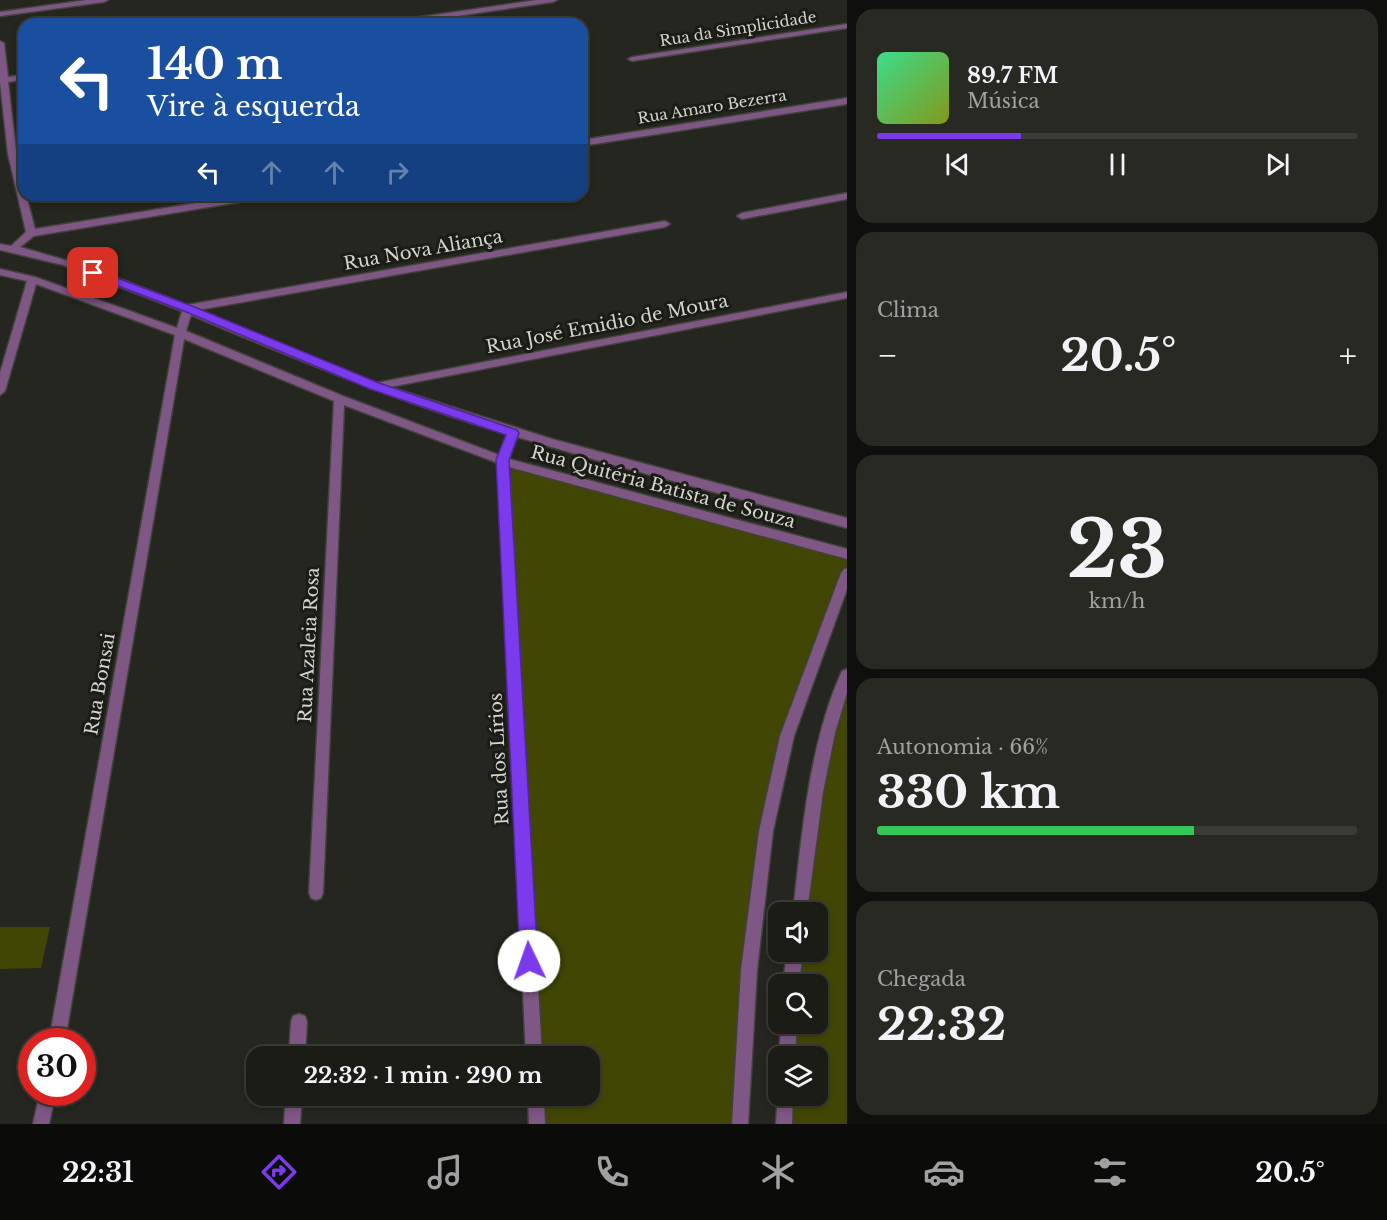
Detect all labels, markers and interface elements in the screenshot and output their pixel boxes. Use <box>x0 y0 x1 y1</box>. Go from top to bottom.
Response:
street label: Rua da Simplicidade <box>658 7 818 50</box>
text: 140 m <box>147 38 283 90</box>
icon: left <box>48 42 126 120</box>
text: 89.7 FM <box>967 62 1058 89</box>
street label: Rua Amaro Bezerra <box>636 85 788 128</box>
text: Música <box>967 89 1040 113</box>
text: Vire à esquerda <box>147 90 360 123</box>
icon: previous <box>941 148 974 181</box>
icon: pause <box>1101 148 1134 181</box>
icon: next <box>1261 148 1294 181</box>
icon: left <box>192 156 225 189</box>
icon: ahead <box>255 156 288 189</box>
icon: ahead <box>318 156 351 189</box>
icon: right <box>381 156 414 189</box>
street label: Rua Nova Aliança <box>342 225 504 275</box>
pin <box>67 247 118 298</box>
icon: arrive <box>76 256 109 289</box>
street label: Rua José Emidio de Moura <box>484 290 730 358</box>
text: Clima <box>877 298 939 322</box>
text: 20.5° <box>1060 327 1176 383</box>
text: − <box>877 335 898 376</box>
text: + <box>1339 335 1357 376</box>
street label: Rua Quitéria Batista de Souza <box>528 441 798 533</box>
text: 23 <box>1067 501 1167 598</box>
street label: Rua Azaleia Rosa <box>294 567 324 723</box>
text: km/h <box>1089 589 1145 613</box>
street label: Rua Bonsai <box>80 631 120 737</box>
street label: Rua dos Lírios <box>485 692 513 826</box>
text: Autonomia · 66% <box>877 735 1049 759</box>
text: 330 km <box>877 764 1060 820</box>
map controls <box>768 902 828 1106</box>
button: sound <box>768 902 828 962</box>
position arrow <box>497 929 561 993</box>
text: Chegada <box>877 967 966 991</box>
button: search <box>768 974 828 1034</box>
text: 22:32 <box>877 996 1006 1052</box>
speed limit sign: 30 <box>18 1028 96 1106</box>
button: layers <box>768 1046 828 1106</box>
text: 22:32 · 1 min · 290 m <box>304 1062 542 1089</box>
icon: directions <box>258 1151 300 1193</box>
icon: music <box>424 1151 466 1193</box>
icon: phone <box>591 1151 633 1193</box>
icon: climate <box>757 1151 799 1193</box>
icon: car <box>923 1151 965 1193</box>
icon: filters <box>1089 1151 1131 1193</box>
text: 22:31 <box>62 1156 134 1189</box>
text: 20.5° <box>1255 1156 1325 1189</box>

